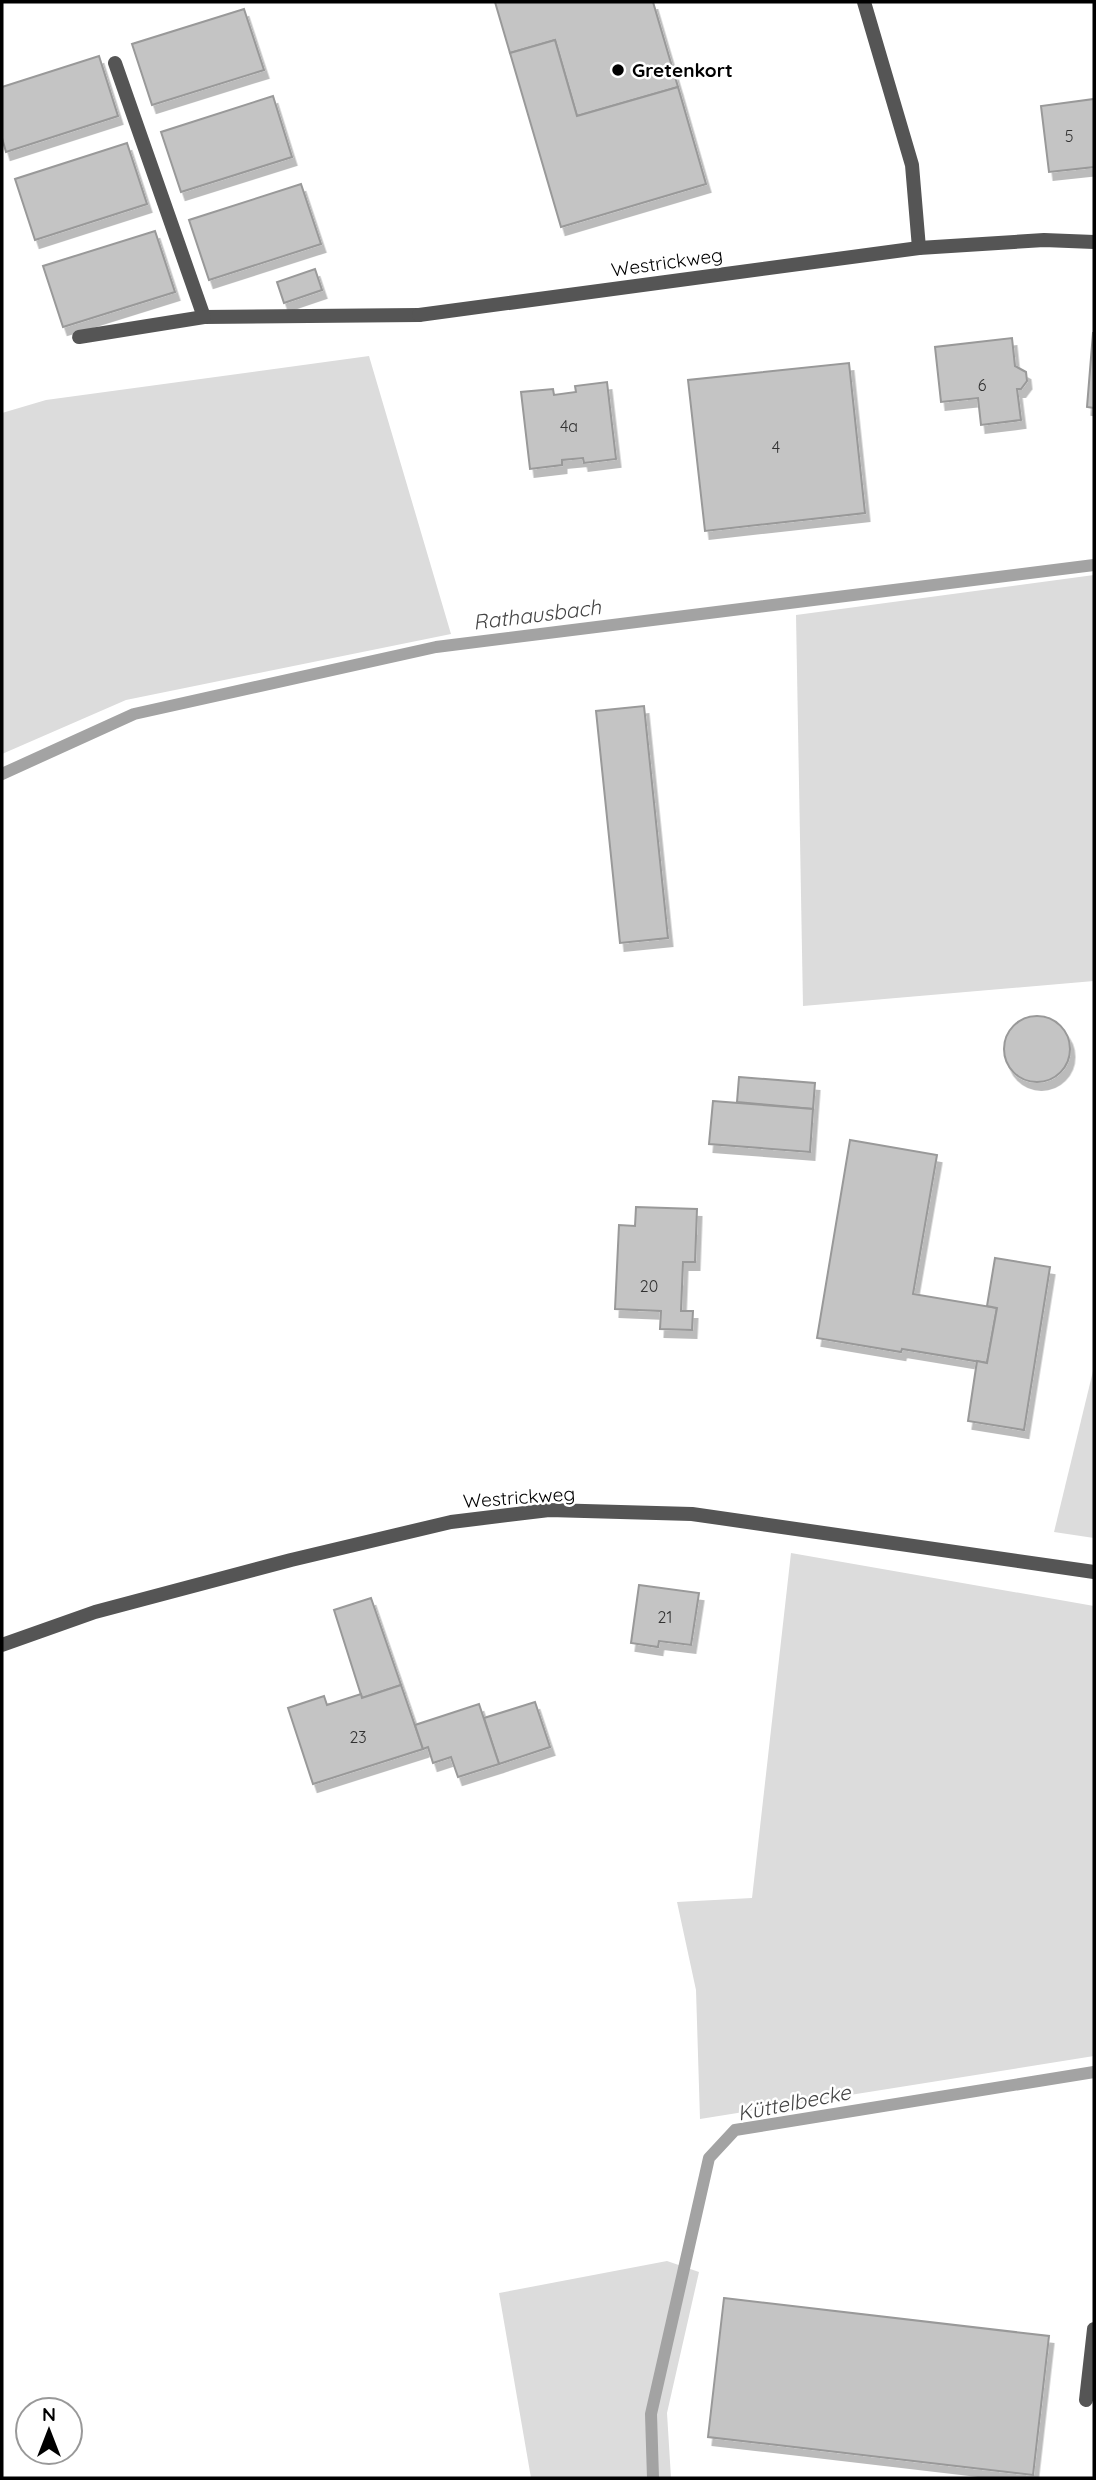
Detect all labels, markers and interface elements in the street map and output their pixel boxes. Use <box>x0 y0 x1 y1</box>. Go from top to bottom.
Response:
place label: Gretenkort <box>632 58 733 82</box>
marker: Gretenkort <box>610 62 626 78</box>
house number: 5 <box>1065 126 1073 146</box>
street label: Westrickweg <box>610 242 724 282</box>
house number: 6 <box>978 375 987 395</box>
house number: 4a <box>560 416 578 436</box>
house number: 4 <box>772 437 780 457</box>
water label: Rathausbach <box>472 593 603 635</box>
house number: 20 <box>640 1276 658 1296</box>
street label: Westrickweg <box>462 1481 576 1513</box>
house number: 21 <box>658 1607 672 1627</box>
house number: 23 <box>349 1727 367 1747</box>
water label: Küttelbecke <box>735 2078 854 2126</box>
north arrow <box>14 2396 84 2466</box>
text: N <box>42 2402 56 2426</box>

